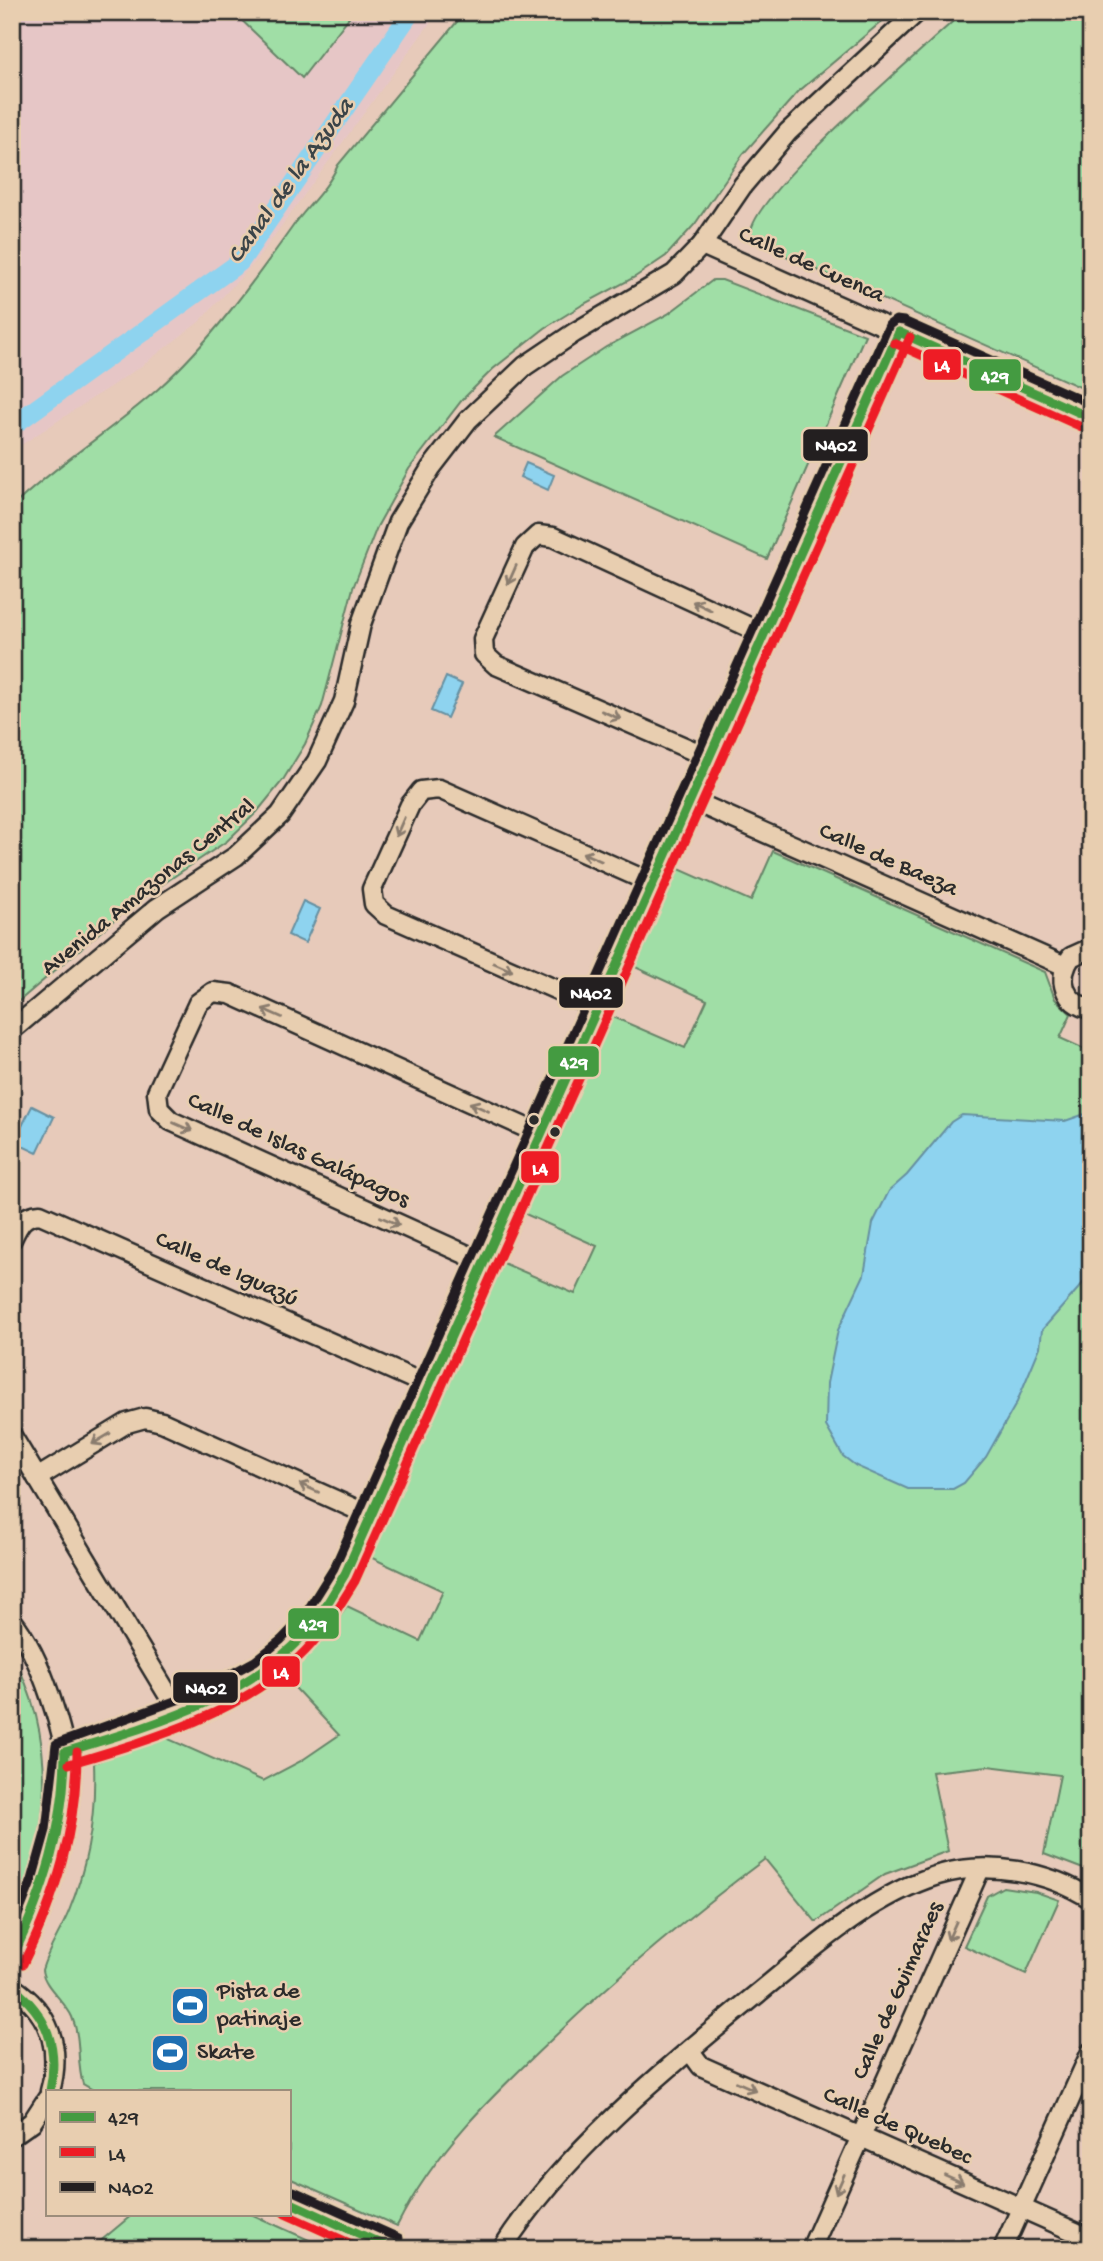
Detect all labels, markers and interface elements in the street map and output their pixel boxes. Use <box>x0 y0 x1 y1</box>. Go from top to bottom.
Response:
water label: Canal de la Azuda <box>222 92 363 271</box>
street label: Calle de Cuenca <box>734 221 889 311</box>
line badge: L4 <box>922 348 962 381</box>
text: L4 <box>934 356 951 379</box>
line badge: 429 <box>968 358 1022 392</box>
text: 429 <box>980 367 1009 390</box>
line badge: N402 <box>802 428 869 462</box>
text: N402 <box>815 436 857 459</box>
one-way arrow <box>505 564 518 585</box>
one-way arrow <box>691 599 713 612</box>
one-way arrow <box>600 709 622 722</box>
street label: Avenida Amazonas Central <box>36 793 262 983</box>
one-way arrow <box>393 816 406 837</box>
street label: Calle de Baeza <box>814 817 963 905</box>
one-way arrow <box>582 850 603 863</box>
one-way arrow <box>492 961 513 974</box>
line badge: N402 <box>558 976 624 1009</box>
text: N402 <box>570 984 612 1007</box>
one-way arrow <box>262 1006 283 1019</box>
line badge: 429 <box>547 1045 600 1078</box>
text: 429 <box>559 1053 588 1076</box>
street label: Calle de Islas Galápagos <box>182 1087 415 1216</box>
one-way arrow <box>469 1099 490 1112</box>
unlabelled marker <box>527 1113 541 1127</box>
one-way arrow <box>172 1121 193 1134</box>
unlabelled marker <box>548 1125 562 1139</box>
line badge: L4 <box>520 1150 560 1184</box>
text: L4 <box>532 1159 549 1182</box>
one-way arrow <box>379 1214 400 1228</box>
street label: Calle de Iguazú <box>150 1226 302 1314</box>
one-way arrow <box>92 1432 112 1446</box>
one-way arrow <box>299 1481 320 1494</box>
line badge: 429 <box>287 1607 340 1640</box>
text: 429 <box>298 1615 327 1638</box>
line badge: L4 <box>261 1655 301 1688</box>
text: L4 <box>273 1663 290 1686</box>
line badge: N402 <box>172 1671 239 1704</box>
text: N402 <box>185 1679 227 1702</box>
street label: Calle de Guimaraes <box>847 1896 952 2085</box>
one-way arrow <box>945 1920 958 1941</box>
place label: Pista de patinaje <box>216 1978 302 2035</box>
sports icon: Pista de patinaje <box>169 1985 211 2027</box>
sports icon: Skate <box>149 2032 191 2074</box>
place label: Skate <box>197 2039 255 2068</box>
one-way arrow <box>735 2080 756 2093</box>
street label: Calle de Quebec <box>818 2081 977 2173</box>
legend <box>46 2090 290 2216</box>
text: 429 <box>108 2108 139 2133</box>
text: L4 <box>108 2144 126 2169</box>
one-way arrow <box>833 2173 846 2194</box>
one-way arrow <box>942 2173 964 2186</box>
text: N402 <box>108 2178 154 2203</box>

